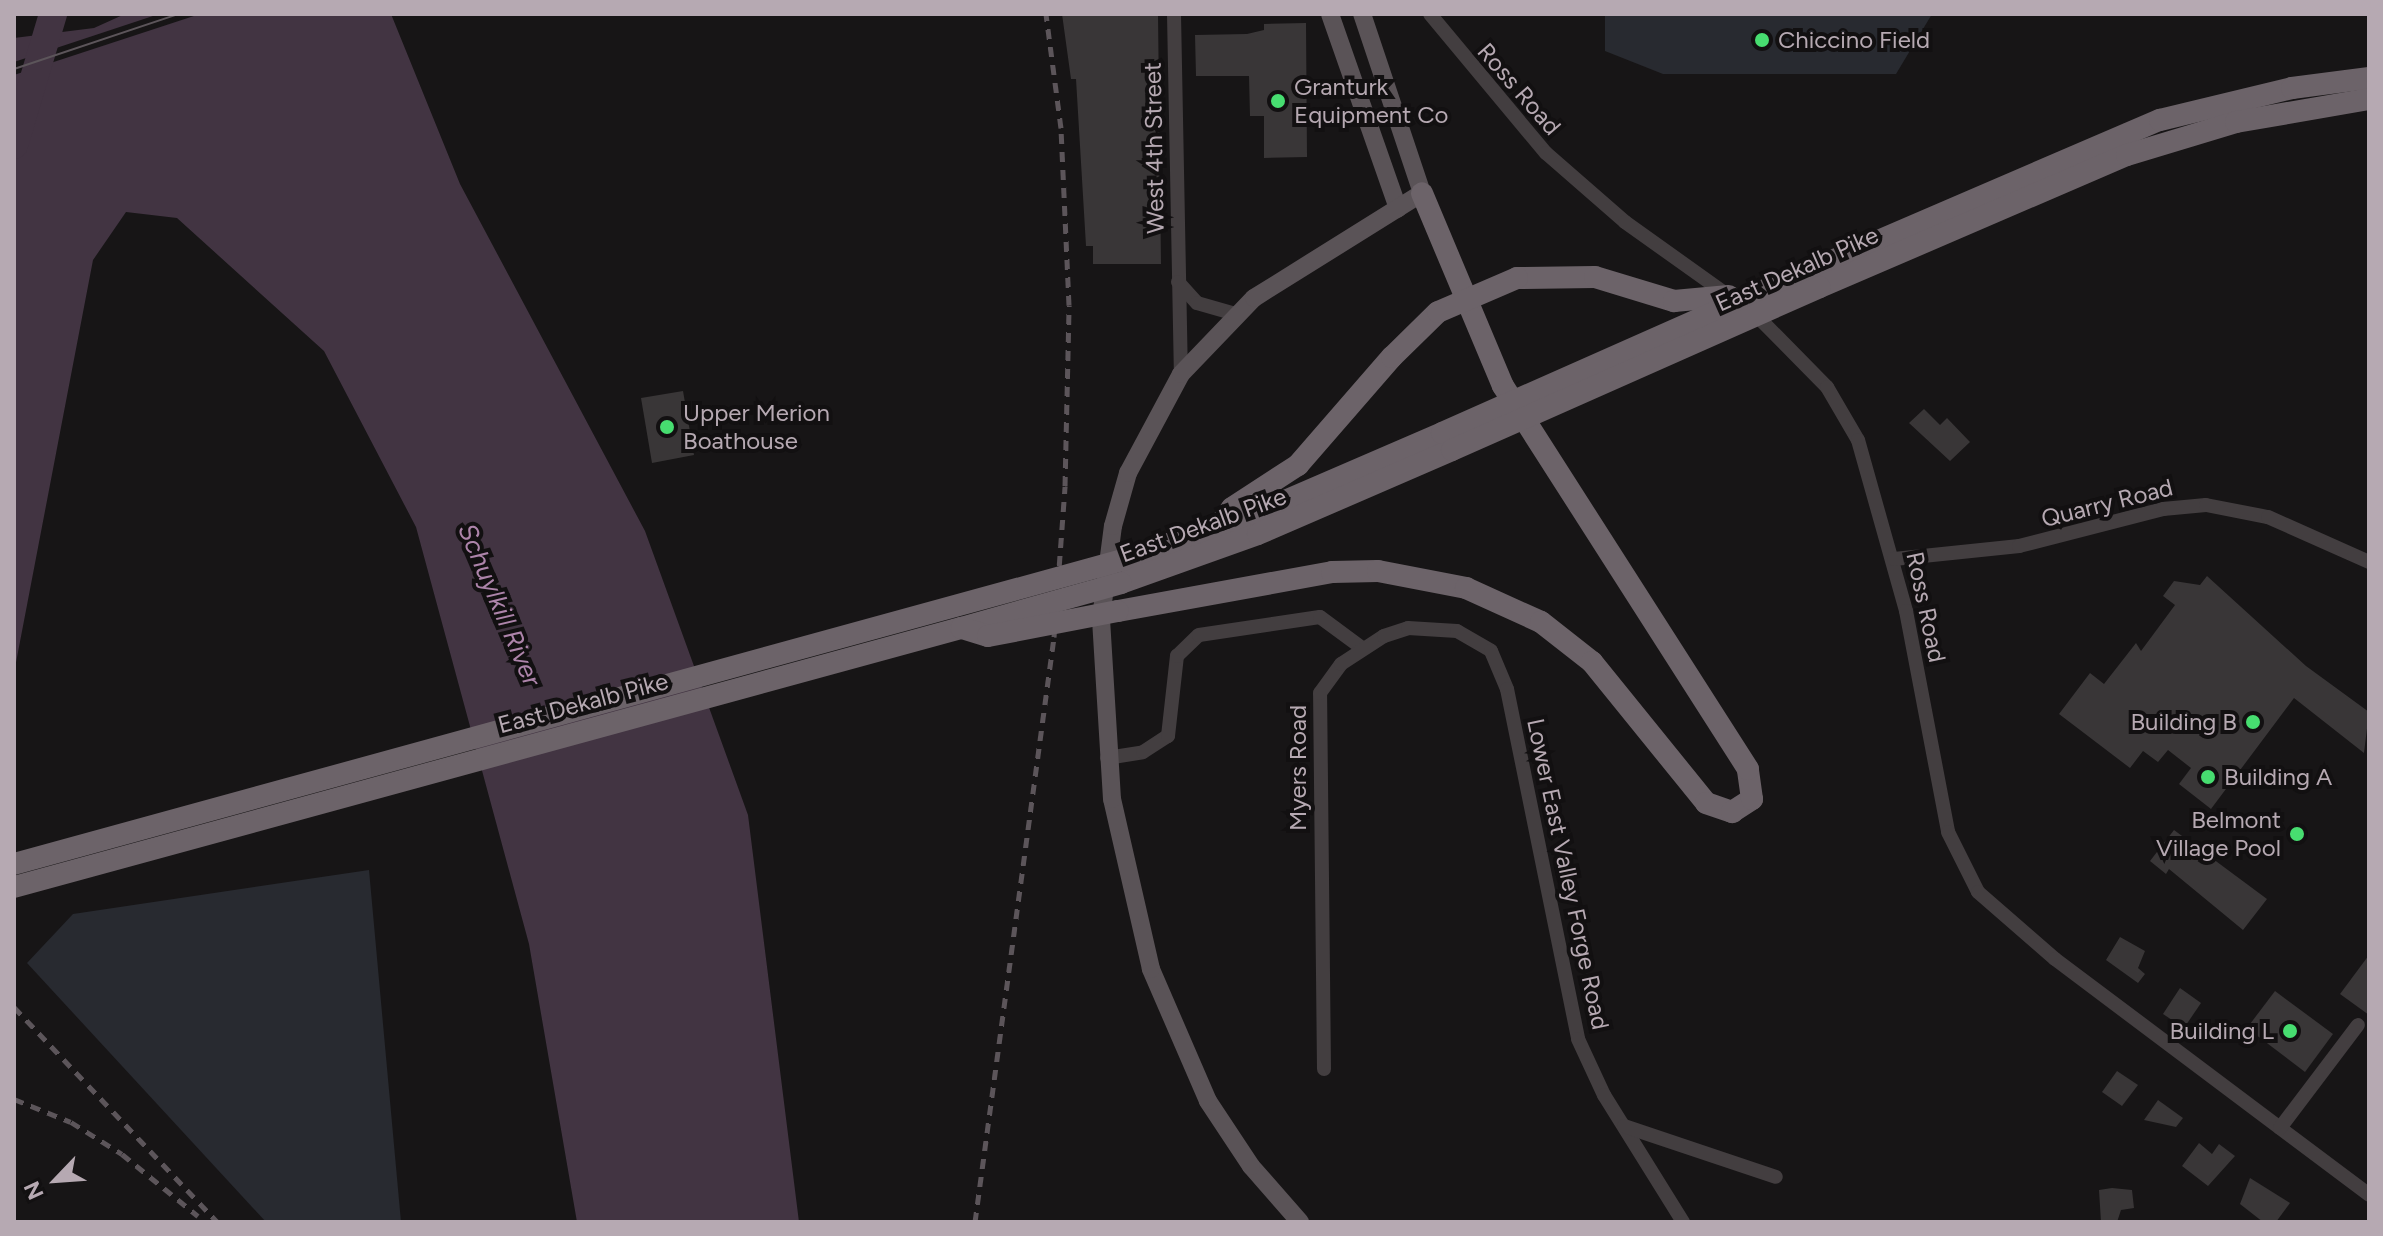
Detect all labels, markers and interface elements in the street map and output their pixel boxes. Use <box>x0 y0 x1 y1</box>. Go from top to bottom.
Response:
place label: Chiccino Field <box>1778 26 1930 54</box>
marker: Chiccino Field <box>1753 31 1771 49</box>
street label: Ross Road <box>1471 37 1567 141</box>
street label: West 4th Street <box>1138 62 1170 234</box>
place label: Granturk Equipment Co <box>1294 73 1448 129</box>
marker: Granturk Equipment Co <box>1269 92 1287 110</box>
street label: East Dekalb Pike <box>1711 220 1883 318</box>
place label: Upper Merion Boathouse <box>683 399 830 455</box>
marker: Upper Merion Boathouse <box>658 418 676 436</box>
street label: Quarry Road <box>2038 473 2176 533</box>
street label: East Dekalb Pike <box>1116 482 1290 568</box>
water label: Schuylkill River <box>451 519 547 691</box>
street label: Ross Road <box>1900 549 1952 665</box>
street label: East Dekalb Pike <box>495 666 671 740</box>
street label: Myers Road <box>1284 705 1312 831</box>
place label: Building B <box>2130 708 2237 736</box>
marker: Building B <box>2244 713 2262 731</box>
street label: Lower East Valley Forge Road <box>1521 716 1615 1032</box>
place label: Building A <box>2224 763 2332 791</box>
marker: Building A <box>2199 768 2217 786</box>
place label: Belmont Village Pool <box>2156 806 2281 862</box>
marker: Belmont Village Pool <box>2288 825 2306 843</box>
place label: Building L <box>2170 1017 2274 1045</box>
marker: Building L <box>2281 1022 2299 1040</box>
north arrow <box>16 1140 96 1220</box>
text: N <box>18 1177 50 1204</box>

